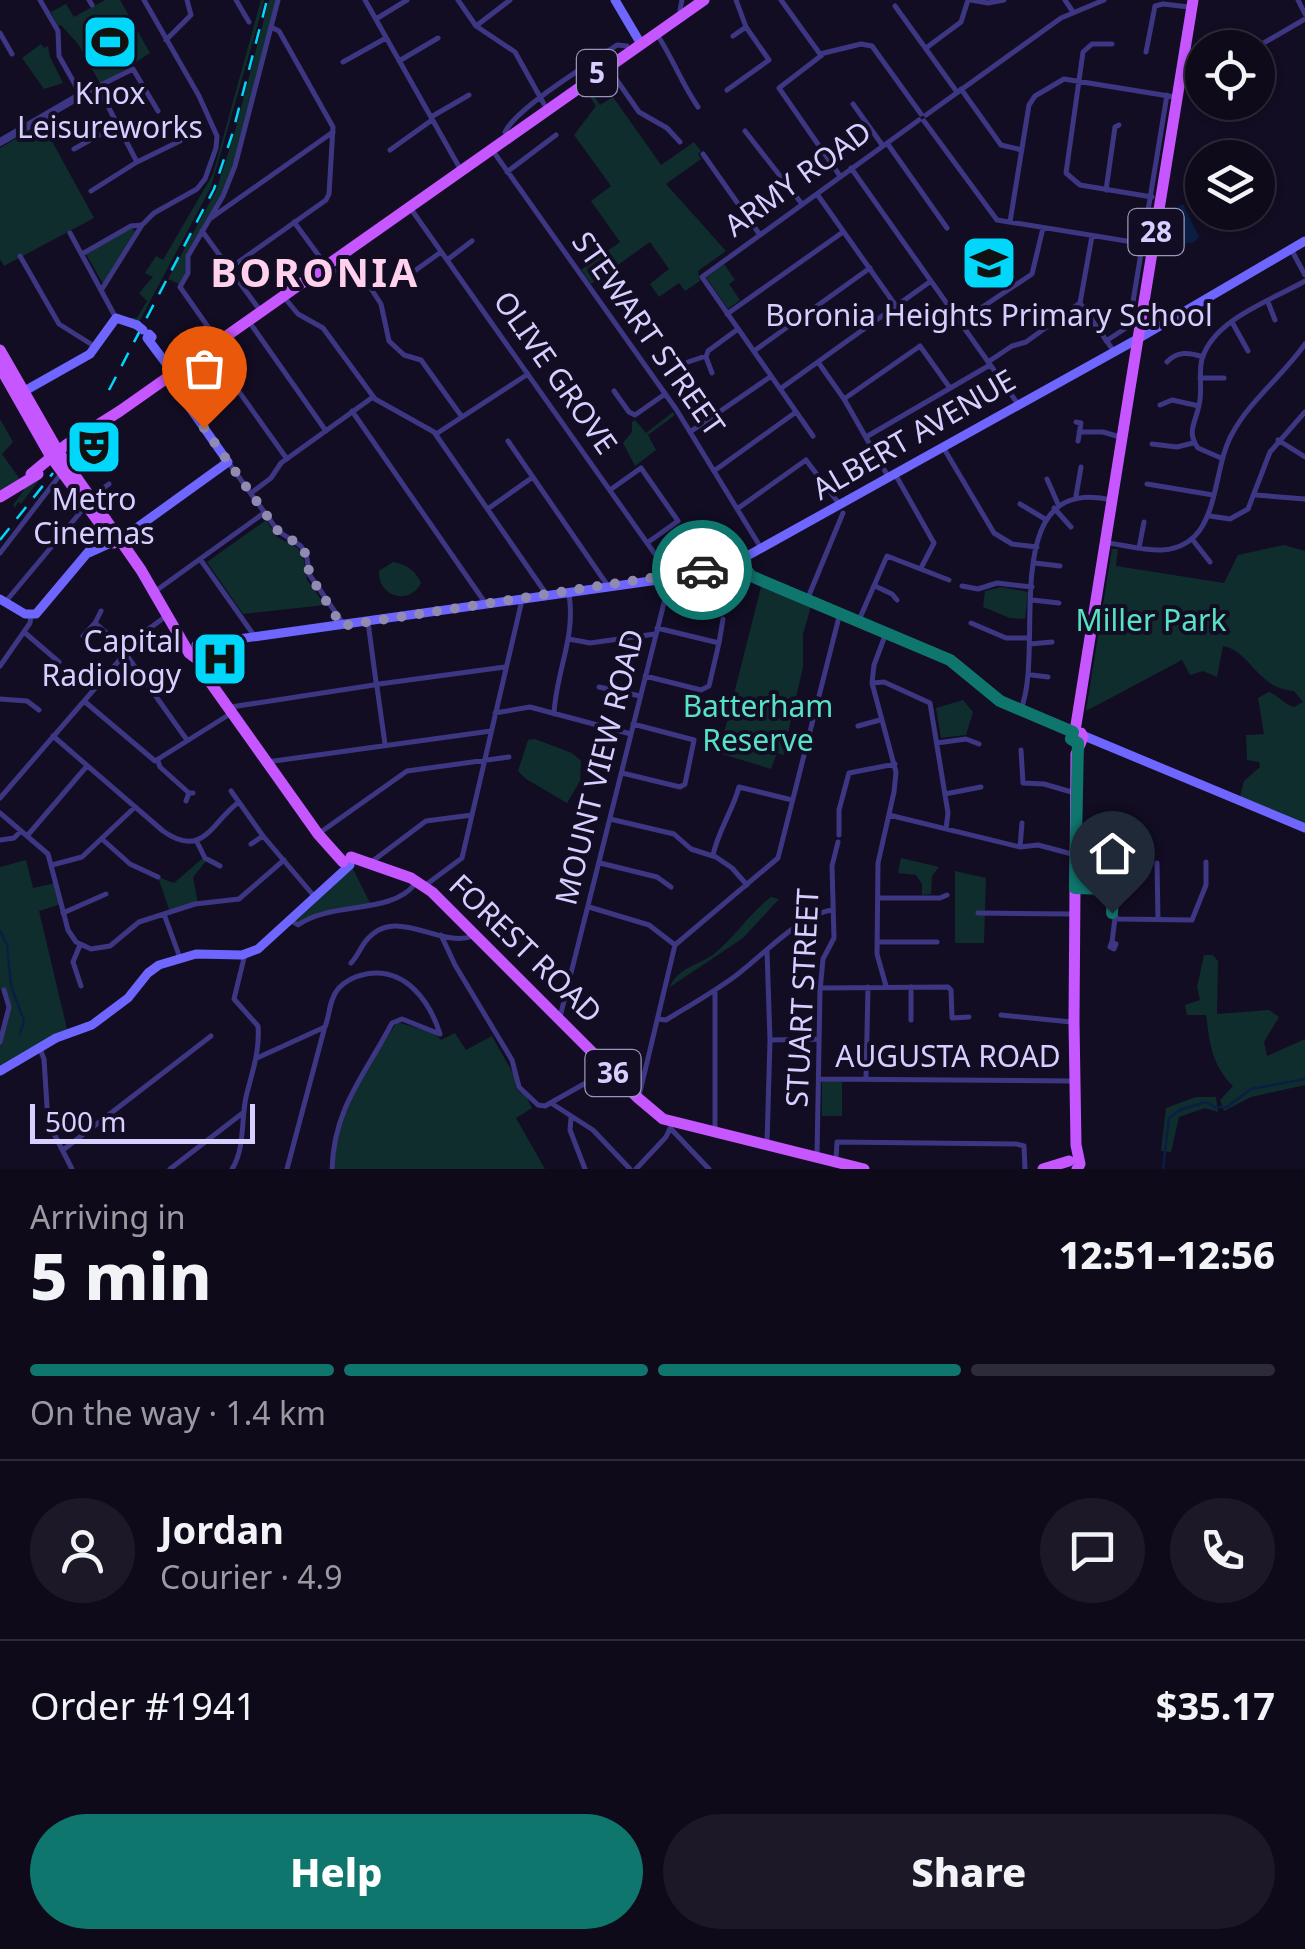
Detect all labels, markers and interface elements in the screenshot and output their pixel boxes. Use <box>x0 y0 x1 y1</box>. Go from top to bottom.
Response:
sports icon: Knox Leisureworks <box>80 12 140 72</box>
map controls <box>1185 30 1275 230</box>
button: locate <box>1185 30 1275 120</box>
road number: 5 <box>577 50 617 96</box>
place label: Knox Leisureworks <box>17 72 203 147</box>
street label: ARMY ROAD <box>715 111 879 245</box>
button: layers <box>1185 140 1275 230</box>
road number: 28 <box>1128 209 1184 255</box>
street label: STEWART STREET <box>563 223 735 444</box>
school or university icon: Boronia Heights Primary School <box>959 233 1019 293</box>
district label: BORONIA <box>210 244 420 299</box>
street label: OLIVE GROVE <box>485 283 628 462</box>
place label: Boronia Heights Primary School <box>765 294 1213 335</box>
pin <box>162 326 247 429</box>
icon: bag <box>177 341 232 396</box>
street label: ALBERT AVENUE <box>804 359 1022 509</box>
theatre icon: Metro Cinemas <box>64 417 124 477</box>
place label: Metro Cinemas <box>33 478 155 553</box>
courier <box>652 520 752 620</box>
icon: car <box>675 543 730 598</box>
park label: Miller Park <box>1076 599 1226 640</box>
place label: Capital Radiology <box>42 620 182 695</box>
street label: MOUNT VIEW ROAD <box>544 624 653 909</box>
hospital icon: Capital Radiology <box>190 629 250 689</box>
park label: Batterham Reserve <box>683 685 833 760</box>
pin <box>1070 811 1155 914</box>
icon: home <box>1085 826 1140 881</box>
street label: FOREST ROAD <box>441 864 611 1031</box>
street label: STUART STREET <box>775 887 828 1108</box>
street label: AUGUSTA ROAD <box>835 1035 1061 1076</box>
road number: 36 <box>586 1050 640 1096</box>
scale bar <box>30 1099 255 1144</box>
text: 500 m <box>45 1102 127 1140</box>
text: Arriving in <box>30 1195 185 1238</box>
text: 12:51–12:56 <box>1059 1228 1275 1280</box>
text: 5 min <box>30 1231 212 1319</box>
text: On the way · 1.4 km <box>30 1391 326 1434</box>
button: person <box>30 1498 135 1603</box>
button: chat <box>1040 1498 1145 1603</box>
button: phone <box>1170 1498 1275 1603</box>
text: Jordan <box>160 1503 284 1555</box>
text: Courier · 4.9 <box>160 1555 343 1598</box>
text: Order #1941 <box>30 1679 256 1731</box>
text: $35.17 <box>1156 1679 1275 1731</box>
button: Help <box>30 1814 643 1929</box>
button: Share <box>663 1814 1275 1929</box>

